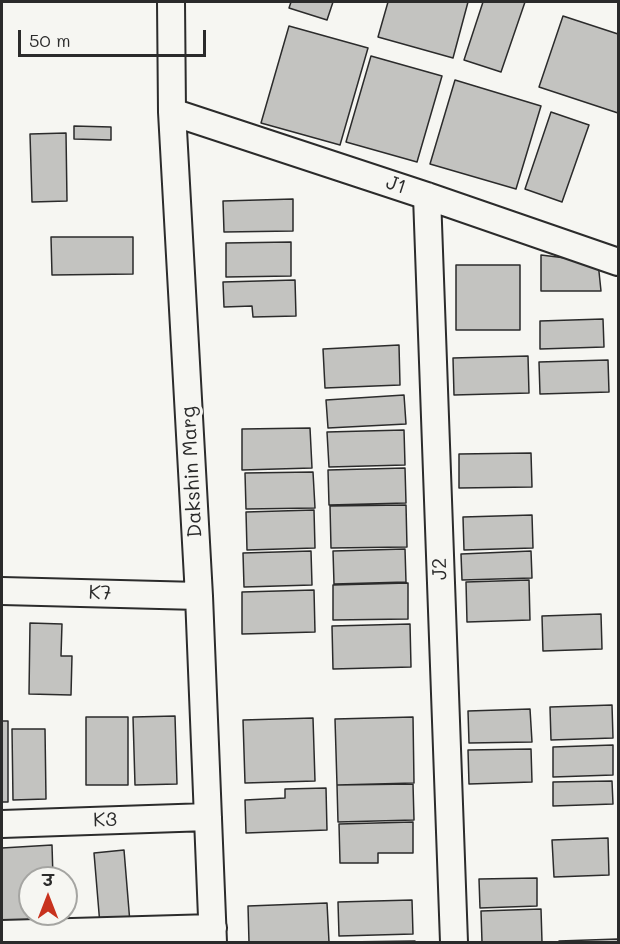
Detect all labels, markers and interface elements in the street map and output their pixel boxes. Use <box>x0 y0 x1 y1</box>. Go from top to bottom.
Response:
scale bar <box>21 18 208 56</box>
text: 50 m <box>29 28 71 52</box>
street label: J1 <box>383 171 409 199</box>
street label: Dakshin Marg <box>177 406 207 538</box>
street label: J2 <box>428 558 452 580</box>
street label: K7 <box>88 581 112 605</box>
street label: K3 <box>93 808 117 832</box>
north arrow <box>18 866 78 926</box>
text: उ <box>43 869 53 890</box>

